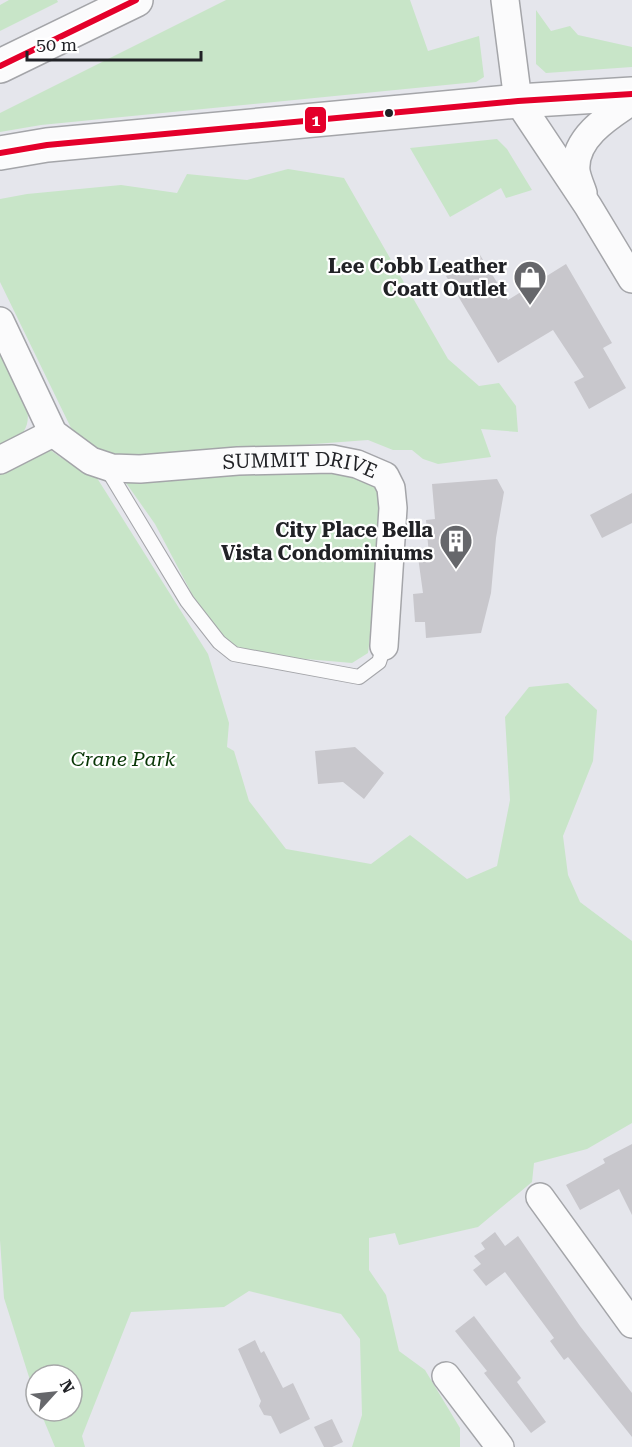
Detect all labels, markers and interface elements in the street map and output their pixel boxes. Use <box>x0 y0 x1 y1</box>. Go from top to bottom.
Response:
scale bar <box>27 24 201 62</box>
text: 50 m <box>36 34 77 55</box>
line badge: 1 <box>304 106 327 134</box>
unlabelled marker <box>383 107 395 119</box>
text: 1 <box>312 111 321 130</box>
place label: Lee Cobb Leather Coatt Outlet <box>328 254 507 301</box>
shop icon: Lee Cobb Leather Coatt Outlet <box>512 259 548 306</box>
street label: SUMMIT DRIVE <box>221 447 381 483</box>
place label: City Place Bella Vista Condominiums <box>221 518 433 565</box>
building icon: City Place Bella Vista Condominiums <box>438 523 474 570</box>
park label: Crane Park <box>71 747 176 771</box>
north arrow <box>24 1363 84 1423</box>
text: N <box>56 1377 78 1396</box>

